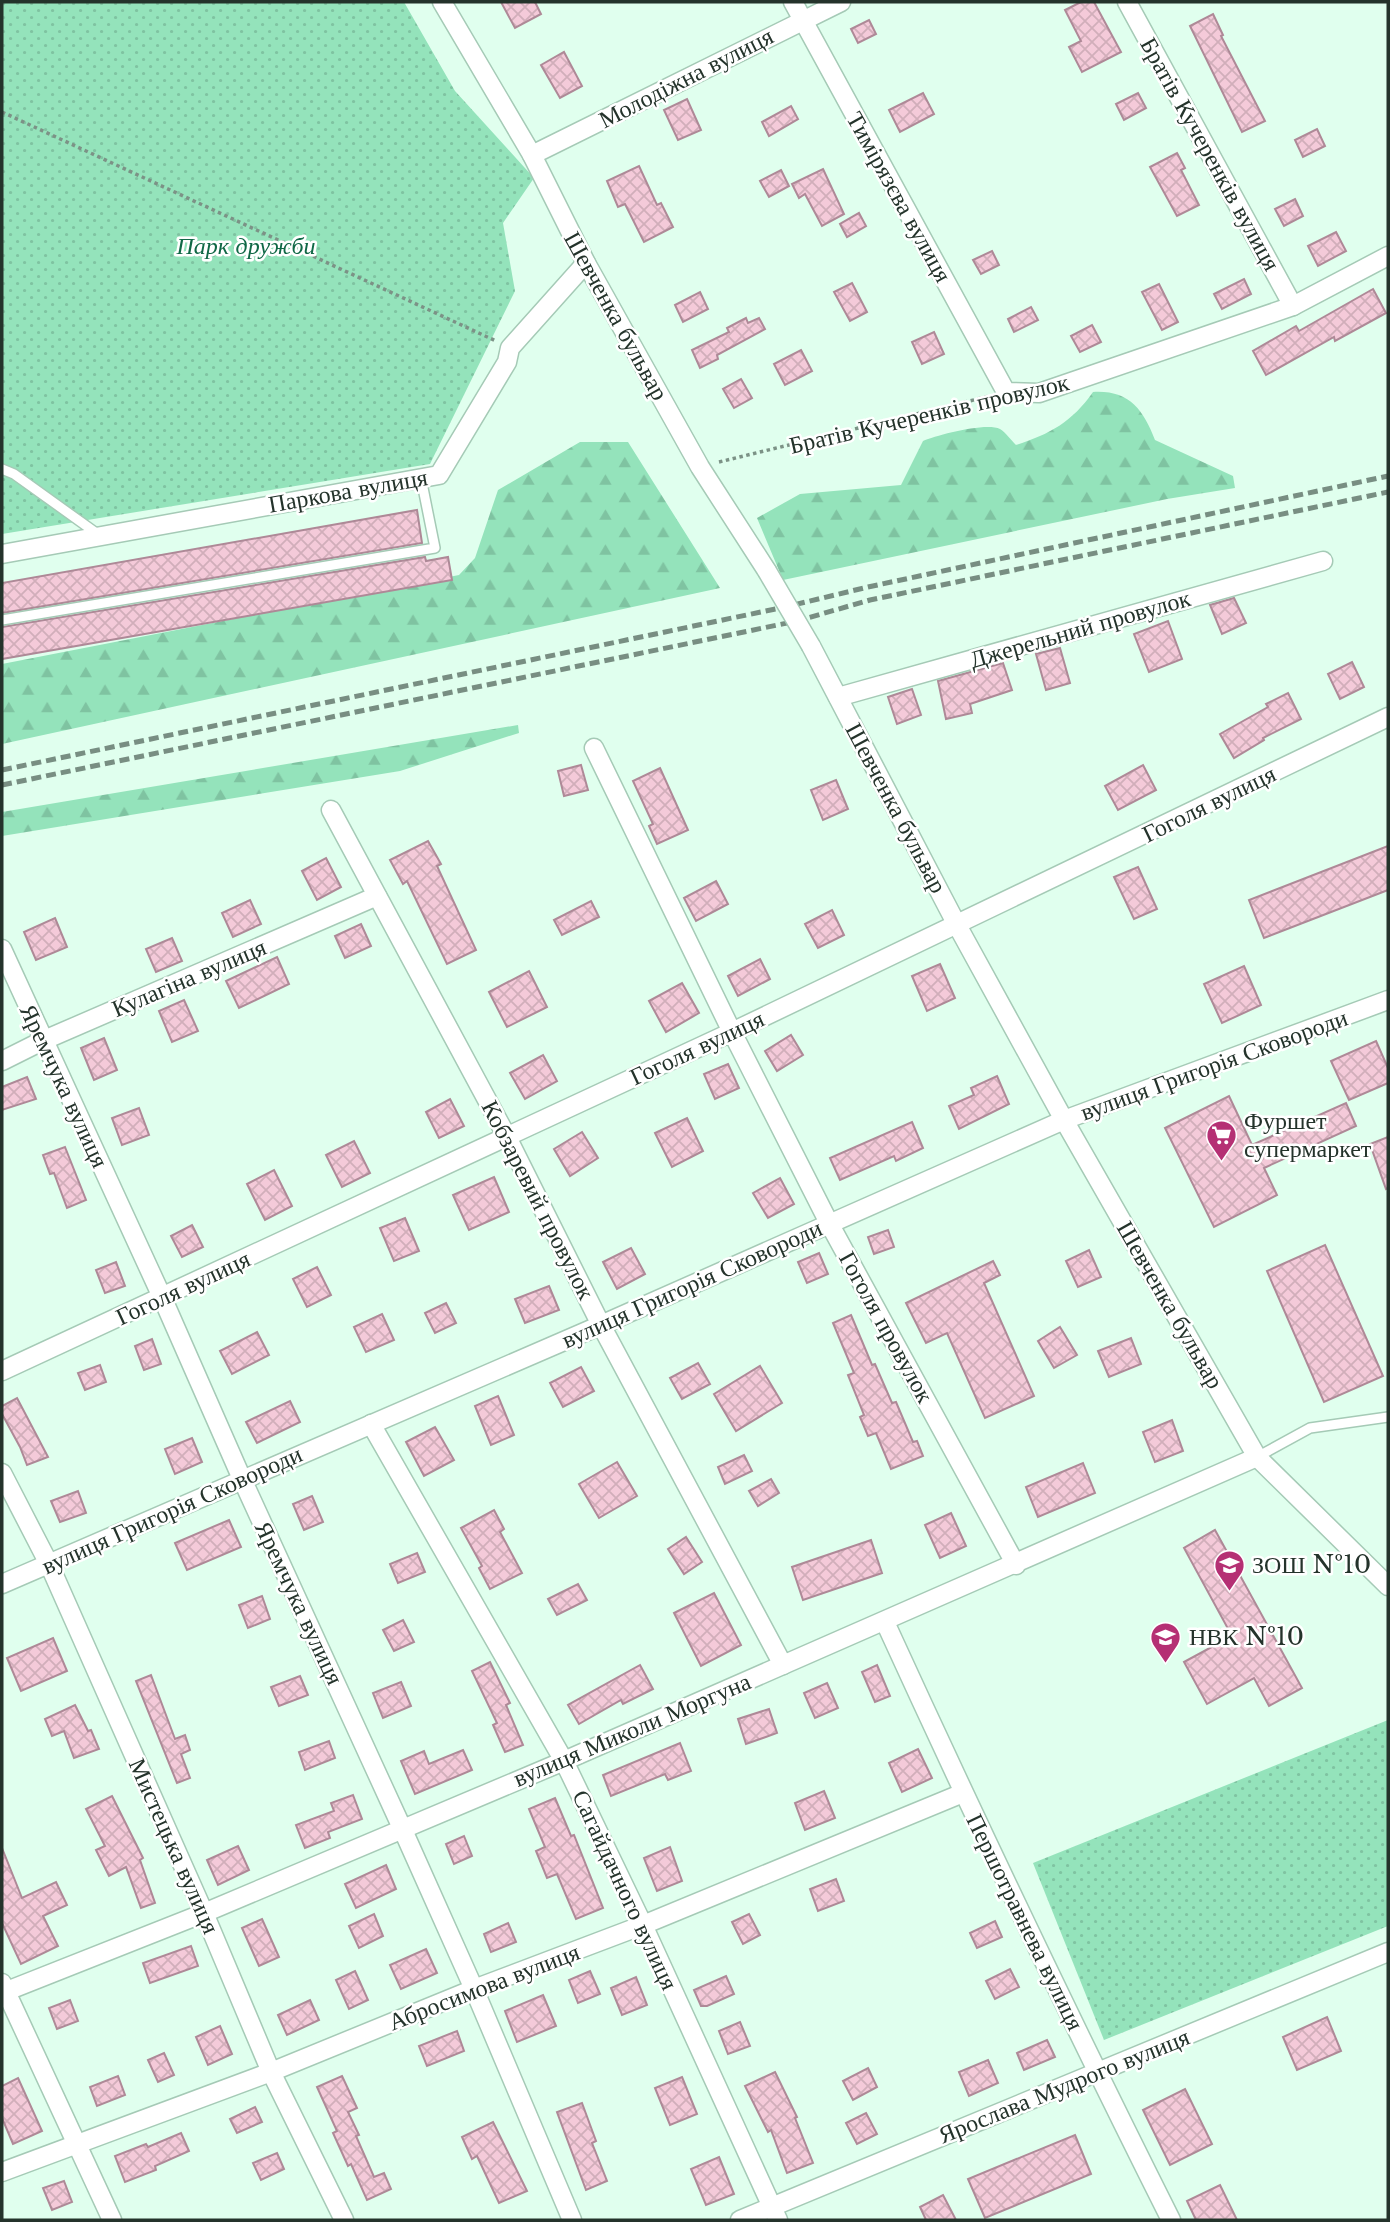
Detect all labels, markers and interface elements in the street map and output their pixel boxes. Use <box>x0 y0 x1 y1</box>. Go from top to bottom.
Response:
street label: Молодіжна вулиця <box>594 21 778 134</box>
street label: Братів Кучеренків вулиця <box>1134 32 1287 276</box>
street label: Тимірязєва вулиця <box>841 107 958 287</box>
street label: Шевченка бульвар <box>558 226 675 405</box>
park label: Парк дружби <box>175 231 316 260</box>
street label: Братів Кучеренків провулок <box>786 367 1072 460</box>
street label: Паркова вулиця <box>266 462 430 519</box>
street label: Джерельний провулок <box>966 583 1194 674</box>
street label: Шевченка бульвар <box>839 718 953 898</box>
street label: Гоголя вулиця <box>1137 759 1280 848</box>
street label: Кулагіна вулиця <box>107 932 270 1023</box>
street label: Яремчука вулиця <box>14 999 115 1172</box>
street label: вулиця Григорія Сковороди <box>1076 1003 1351 1126</box>
street label: Гоголя вулиця <box>625 1004 769 1091</box>
street label: Кобзаревий провулок <box>476 1095 601 1305</box>
place label: Фуршет супермаркет <box>1244 1106 1372 1163</box>
supermarket icon: Фуршет супермаркет <box>1204 1118 1238 1162</box>
street label: вулиця Григорія Сковороди <box>557 1213 827 1354</box>
street label: Шевченка бульвар <box>1111 1216 1230 1394</box>
street label: Гоголя вулиця <box>111 1244 255 1331</box>
street label: Гоголя провулок <box>833 1246 940 1408</box>
street label: вулиця Григорія Сковороди <box>37 1439 307 1580</box>
street label: Яремчука вулиця <box>249 1516 350 1689</box>
school or university icon: ЗОШ №10 <box>1212 1548 1246 1592</box>
place label: ЗОШ №10 <box>1252 1550 1371 1579</box>
school or university icon: НВК №10 <box>1149 1620 1183 1664</box>
place label: НВК №10 <box>1189 1622 1304 1651</box>
street label: вулиця Миколи Моргуна <box>509 1666 755 1793</box>
street label: Мистецька вулиця <box>123 1754 226 1938</box>
street label: Сагайдачного вулиця <box>566 1785 684 1994</box>
street label: Першотравнева вулиця <box>960 1809 1090 2035</box>
street label: Абросимова вулиця <box>384 1937 583 2036</box>
street label: Ярослава Мудрого вулиця <box>934 2022 1194 2149</box>

